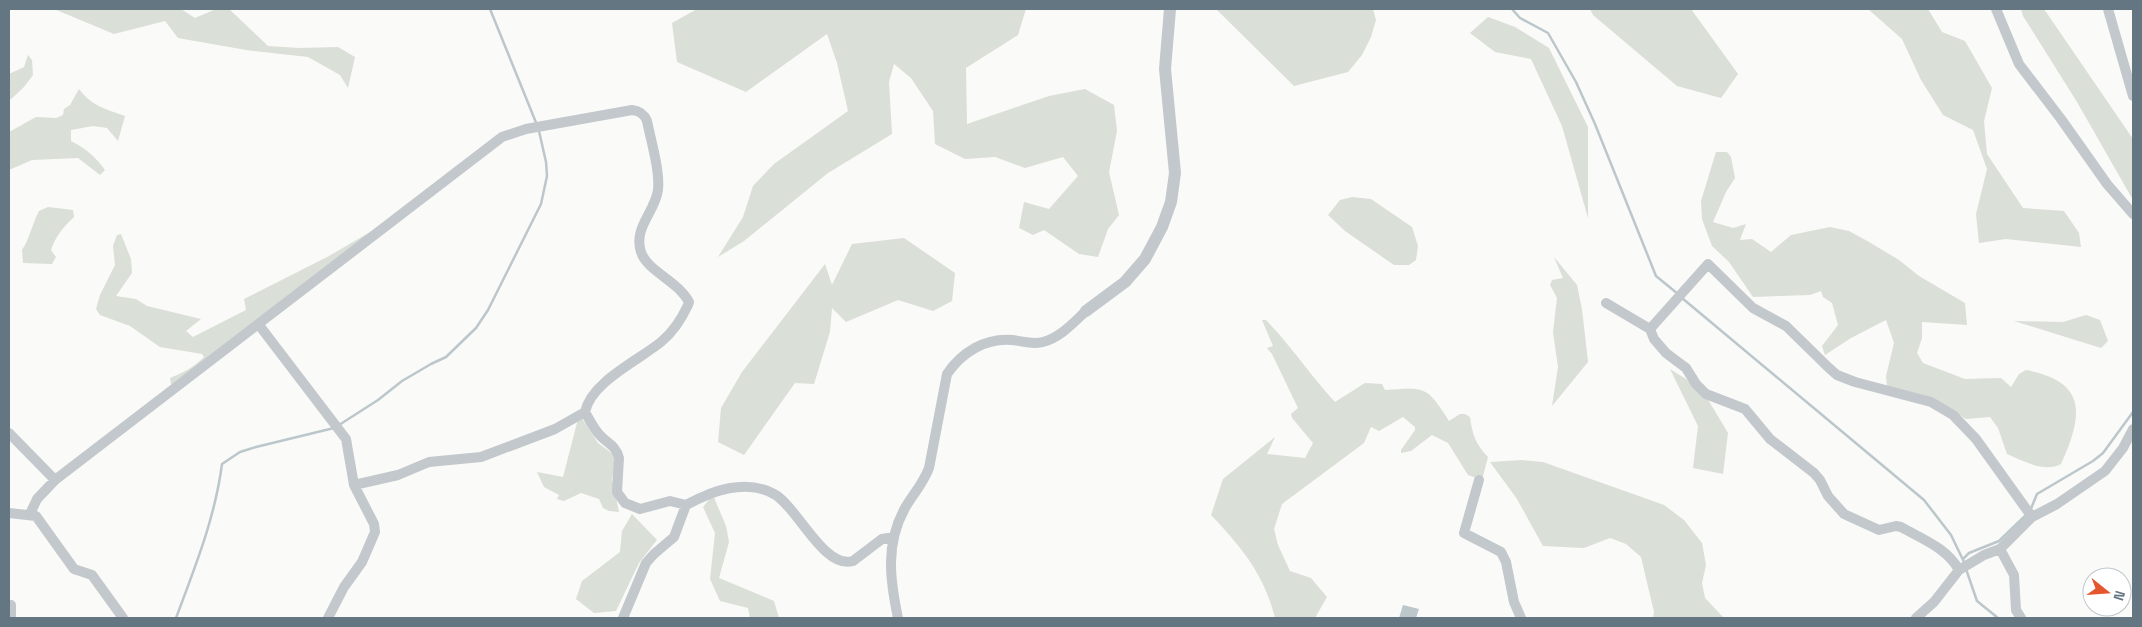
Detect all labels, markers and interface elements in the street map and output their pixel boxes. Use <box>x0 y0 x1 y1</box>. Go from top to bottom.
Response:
north arrow <box>2082 567 2132 617</box>
text: N <box>2109 589 2129 603</box>

